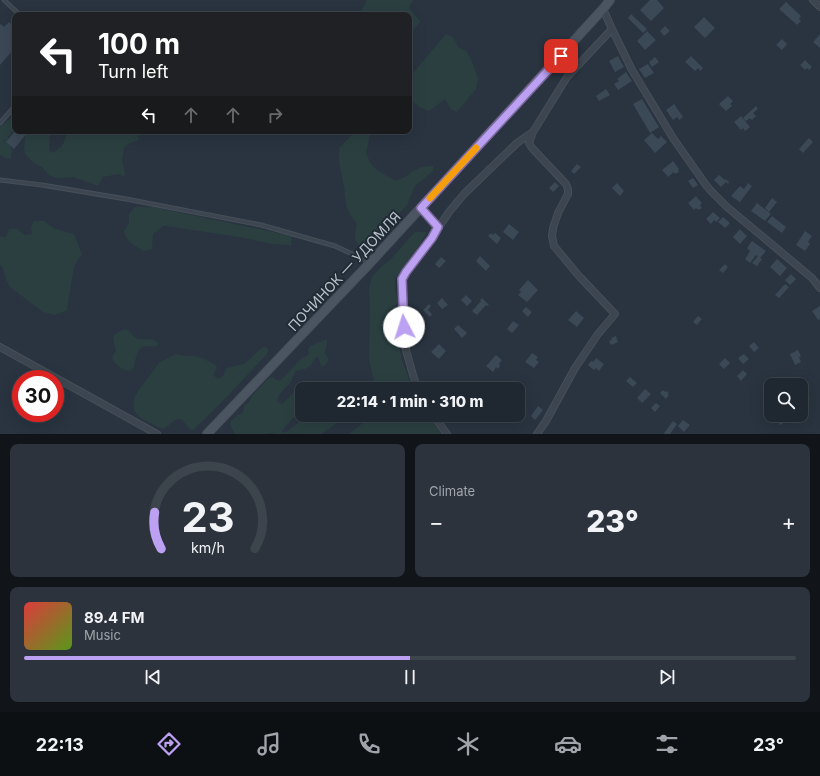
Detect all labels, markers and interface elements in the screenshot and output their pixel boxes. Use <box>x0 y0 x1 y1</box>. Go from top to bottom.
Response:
text: 100 m <box>98 27 180 61</box>
icon: left <box>32 28 84 80</box>
pin <box>544 39 578 73</box>
icon: arrive <box>550 45 572 67</box>
text: Turn left <box>98 61 168 82</box>
icon: left <box>138 104 160 126</box>
icon: ahead <box>180 104 202 126</box>
icon: ahead <box>222 104 244 126</box>
icon: right <box>264 104 286 126</box>
street label: ПОЧИНОК — УДОМЛЯ <box>284 208 404 334</box>
position arrow <box>383 306 425 348</box>
speed limit sign: 30 <box>12 370 64 422</box>
map controls <box>764 378 808 422</box>
button: search <box>764 378 808 422</box>
text: 22:14 · 1 min · 310 m <box>337 392 483 411</box>
text: Climate <box>429 483 475 499</box>
text: 23 <box>181 491 234 541</box>
text: 23° <box>586 503 639 539</box>
text: − <box>429 509 444 535</box>
text: + <box>781 509 796 535</box>
text: km/h <box>191 538 224 555</box>
text: 89.4 FM <box>84 608 145 627</box>
text: Music <box>84 627 121 643</box>
icon: previous <box>142 666 164 688</box>
icon: pause <box>399 666 421 688</box>
icon: next <box>656 666 678 688</box>
icon: directions <box>155 730 183 758</box>
icon: music <box>255 730 283 758</box>
icon: phone <box>355 730 383 758</box>
icon: climate <box>454 730 482 758</box>
icon: car <box>554 730 582 758</box>
icon: filters <box>653 730 681 758</box>
text: 22:13 <box>36 734 84 755</box>
text: 23° <box>753 734 784 755</box>

